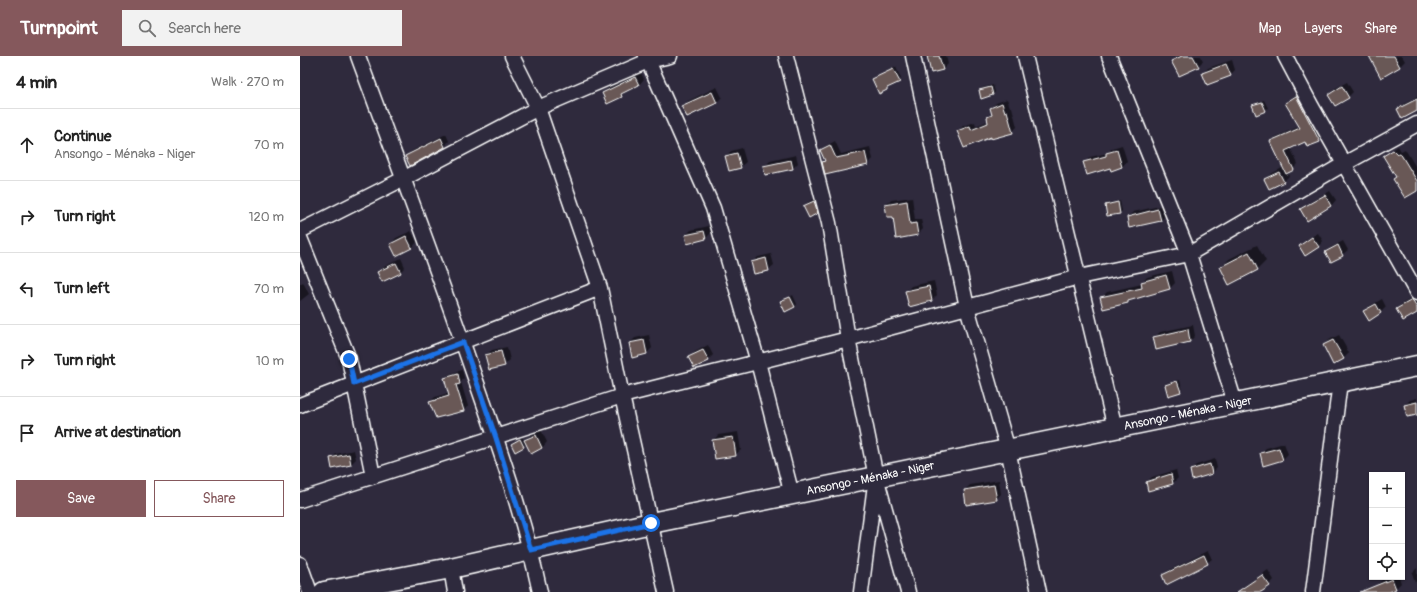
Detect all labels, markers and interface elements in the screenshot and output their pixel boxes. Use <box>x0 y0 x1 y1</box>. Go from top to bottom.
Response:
search box <box>122 10 402 46</box>
text: Turnpoint <box>20 16 98 40</box>
icon: search <box>136 17 158 39</box>
text: Search here <box>168 19 241 38</box>
text: Map <box>1259 20 1282 37</box>
text: Layers <box>1304 20 1342 37</box>
text: Share <box>1364 20 1397 37</box>
text: 4 min <box>16 72 57 93</box>
text: Walk · 270 m <box>211 74 284 90</box>
text: Continue <box>54 127 112 146</box>
icon: ahead <box>16 134 38 156</box>
text: 70 m <box>254 137 284 153</box>
text: Ansongo - Ménaka - Niger <box>54 146 195 162</box>
icon: right <box>16 206 38 228</box>
text: Turn right <box>54 207 115 226</box>
text: 120 m <box>248 209 284 225</box>
icon: left <box>16 278 38 300</box>
text: Turn left <box>54 279 110 298</box>
text: 70 m <box>254 281 284 297</box>
icon: right <box>16 350 38 372</box>
route end <box>340 350 358 368</box>
text: Turn right <box>54 351 115 370</box>
text: 10 m <box>256 353 284 369</box>
street label: Ansongo - Ménaka - Niger <box>1122 392 1254 433</box>
icon: arrive <box>16 422 38 444</box>
text: Arrive at destination <box>54 423 181 442</box>
street label: Ansongo - Ménaka - Niger <box>805 457 936 499</box>
map controls <box>1369 472 1405 580</box>
button: + <box>1369 472 1405 508</box>
button: Save <box>16 480 146 517</box>
button: Share <box>154 480 284 517</box>
button: − <box>1369 508 1405 544</box>
route start <box>642 514 660 532</box>
button: locate <box>1369 544 1405 580</box>

